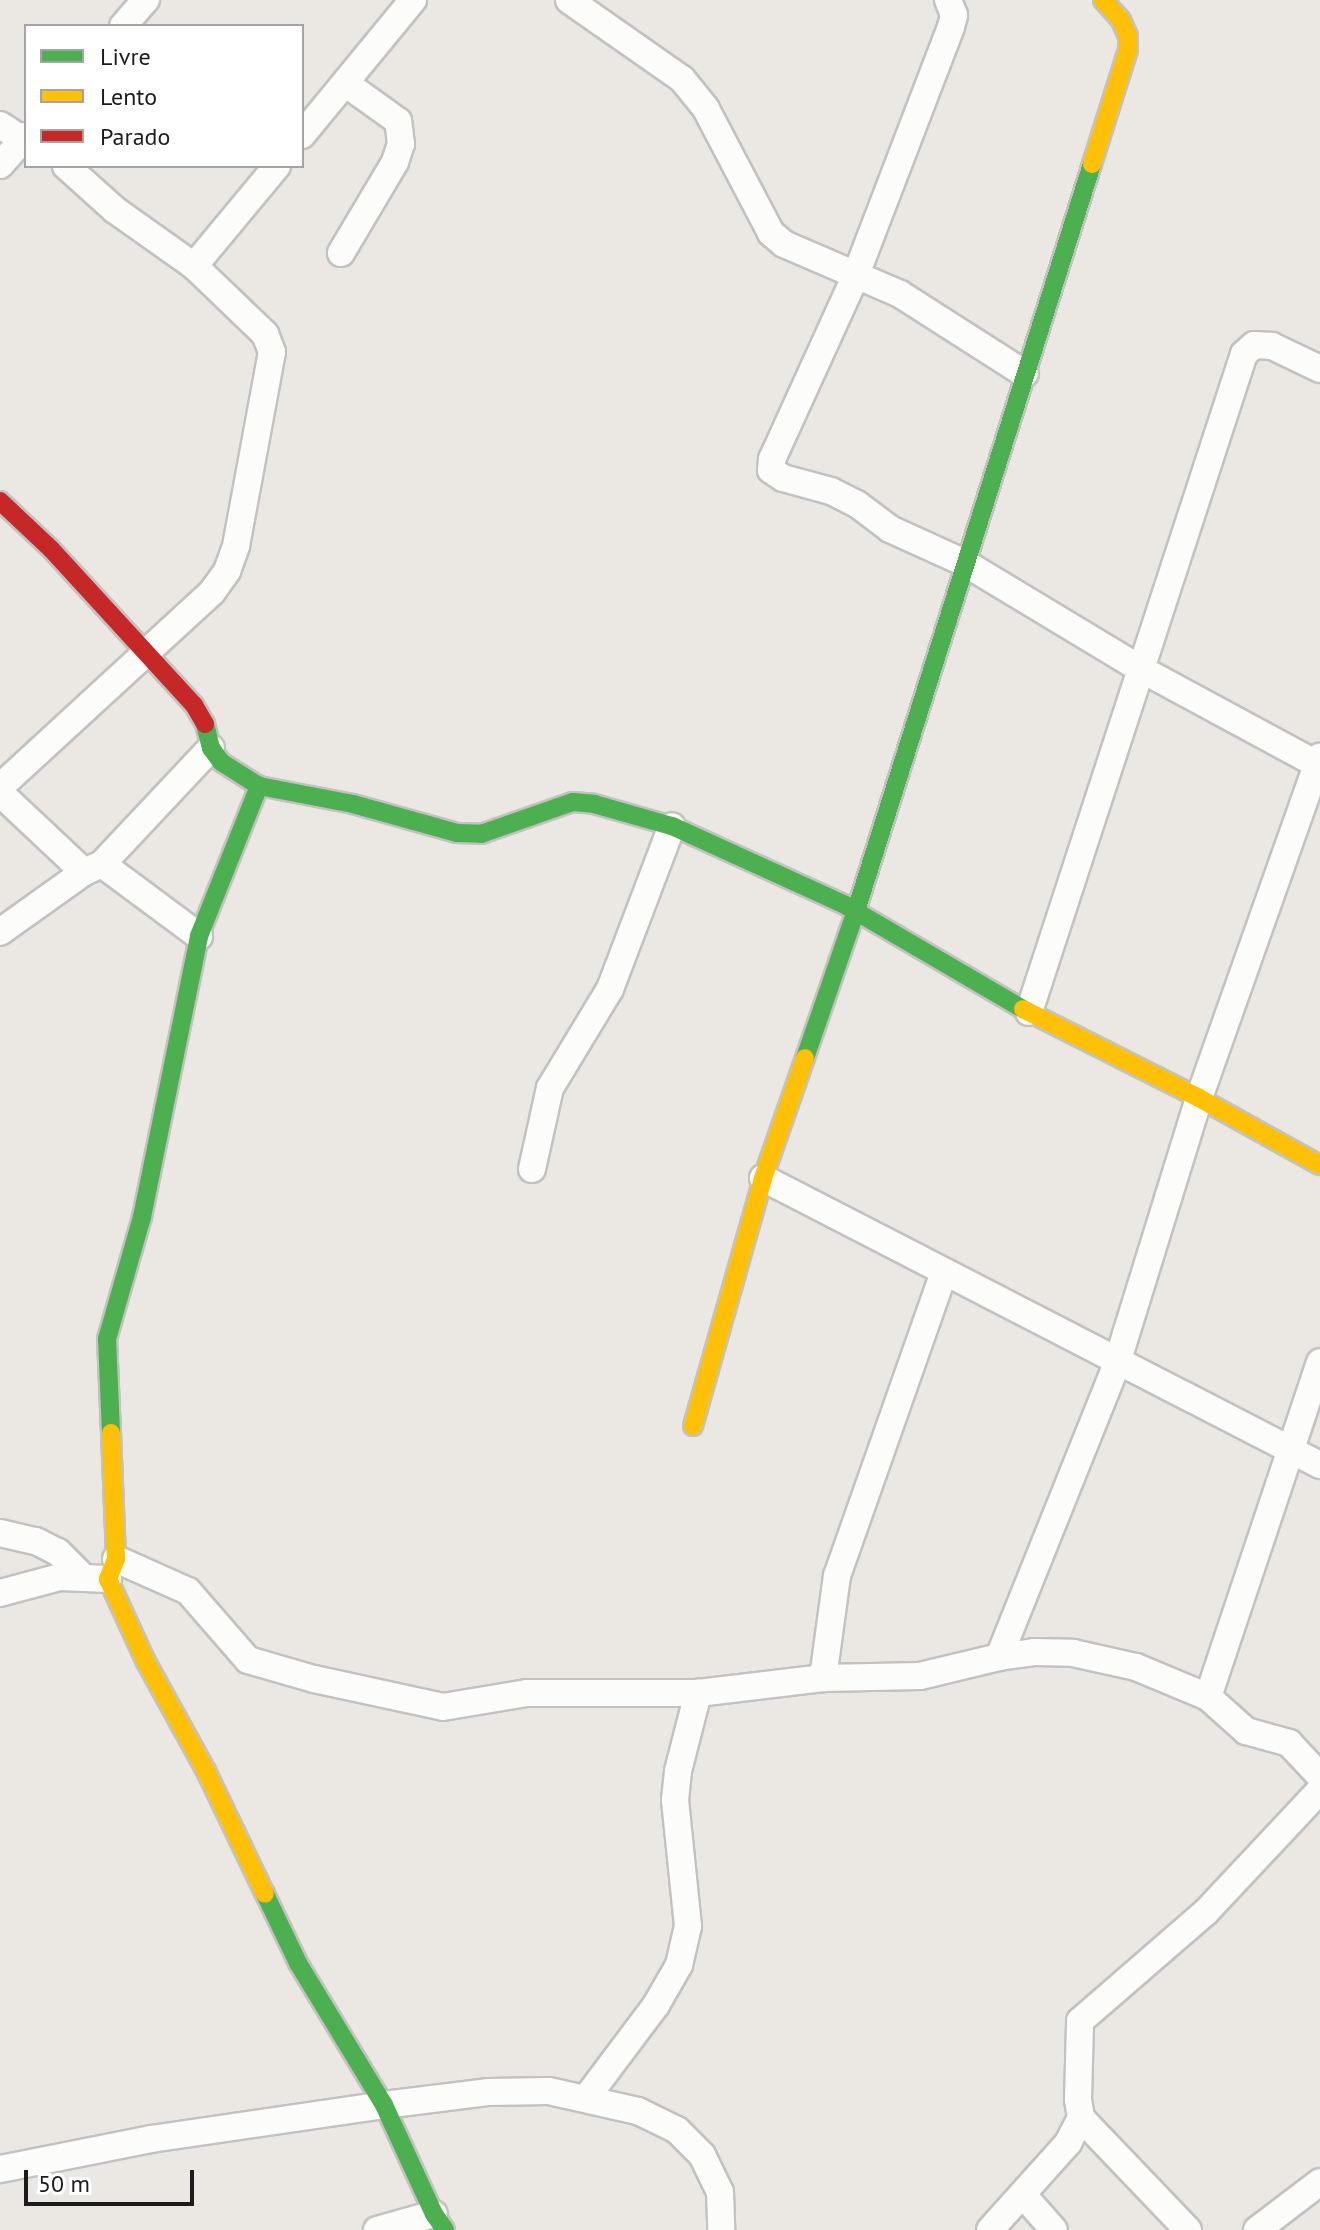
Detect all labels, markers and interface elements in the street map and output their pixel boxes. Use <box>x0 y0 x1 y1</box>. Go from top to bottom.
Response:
legend <box>24 24 304 168</box>
text: Livre <box>100 41 151 72</box>
text: Lento <box>100 81 157 112</box>
text: Parado <box>100 121 170 152</box>
scale bar <box>28 2154 198 2204</box>
text: 50 m <box>38 2168 90 2199</box>

